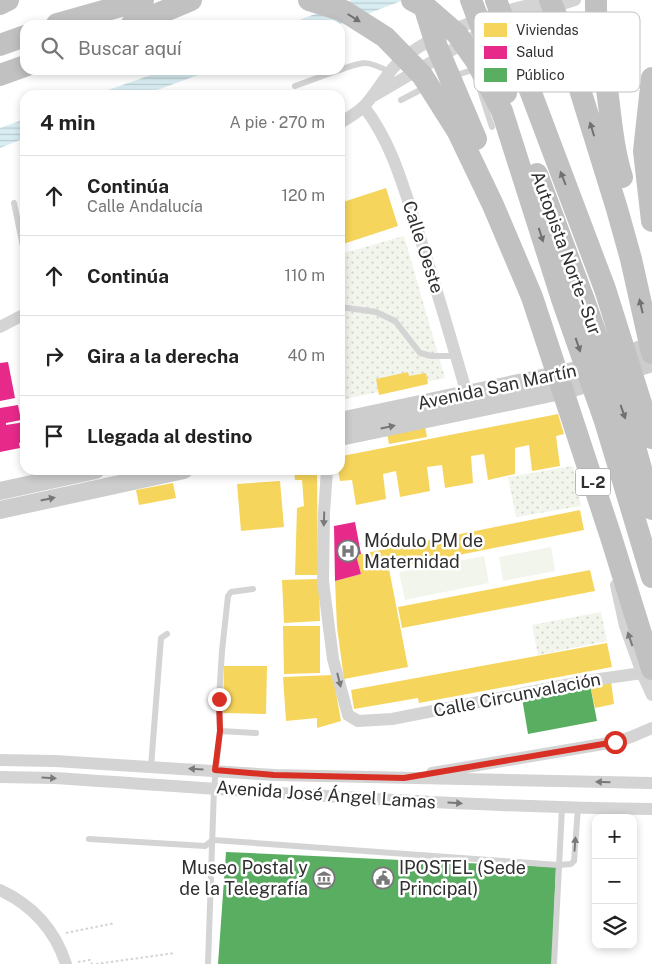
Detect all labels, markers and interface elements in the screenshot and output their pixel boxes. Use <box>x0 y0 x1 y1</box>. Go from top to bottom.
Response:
legend <box>474 12 640 92</box>
one-way arrow <box>348 13 361 22</box>
search box <box>20 20 345 75</box>
text: Viviendas <box>516 22 579 38</box>
icon: search <box>38 34 66 62</box>
text: Buscar aquí <box>78 37 182 59</box>
text: Salud <box>516 44 554 60</box>
text: Público <box>516 67 565 83</box>
text: 4 min <box>40 110 95 135</box>
text: A pie · 270 m <box>230 113 325 132</box>
one-way arrow <box>588 121 595 136</box>
street label: Autopista Norte - Sur <box>527 168 606 338</box>
one-way arrow <box>559 170 567 185</box>
text: Continúa <box>87 175 169 197</box>
icon: ahead <box>40 182 68 210</box>
text: 120 m <box>281 186 325 205</box>
text: Calle Andalucía <box>87 197 203 216</box>
street label: Calle Oeste <box>399 198 448 296</box>
one-way arrow <box>538 228 546 243</box>
icon: ahead <box>40 262 68 290</box>
text: Continúa <box>87 265 169 287</box>
text: 110 m <box>284 266 325 285</box>
one-way arrow <box>637 299 645 314</box>
one-way arrow <box>575 337 582 352</box>
icon: right <box>40 342 68 370</box>
text: Gira a la derecha <box>87 345 239 367</box>
text: 40 m <box>287 346 325 365</box>
street label: Avenida San Martín <box>416 359 578 414</box>
one-way arrow <box>620 405 627 420</box>
icon: arrive <box>40 422 68 450</box>
one-way arrow <box>380 422 396 430</box>
text: Llegada al destino <box>87 425 252 447</box>
road number: L-2 <box>576 468 610 496</box>
one-way arrow <box>40 495 56 503</box>
one-way arrow <box>320 511 328 527</box>
place label: Módulo PM de Maternidad <box>364 530 483 572</box>
hospital icon: Módulo PM de Maternidad <box>336 539 360 563</box>
one-way arrow <box>626 631 634 646</box>
street label: Calle Circunvalación <box>431 668 602 721</box>
one-way arrow <box>335 672 343 687</box>
route end <box>208 688 231 711</box>
route start <box>604 731 627 754</box>
one-way arrow <box>188 765 204 773</box>
one-way arrow <box>41 774 57 782</box>
street label: Avenida José Ángel Lamas <box>216 775 437 813</box>
one-way arrow <box>595 778 611 786</box>
one-way arrow <box>448 800 464 808</box>
map controls <box>592 814 637 949</box>
button: + <box>592 814 637 859</box>
one-way arrow <box>572 835 580 851</box>
place label: Museo Postal y de la Telegrafía <box>179 857 308 899</box>
place label: IPOSTEL (Sede Principal) <box>399 857 526 899</box>
button: − <box>592 859 637 904</box>
museum icon: Museo Postal y de la Telegrafía <box>312 866 336 890</box>
public building icon: IPOSTEL (Sede Principal) <box>371 866 395 890</box>
button: layers <box>592 904 637 949</box>

